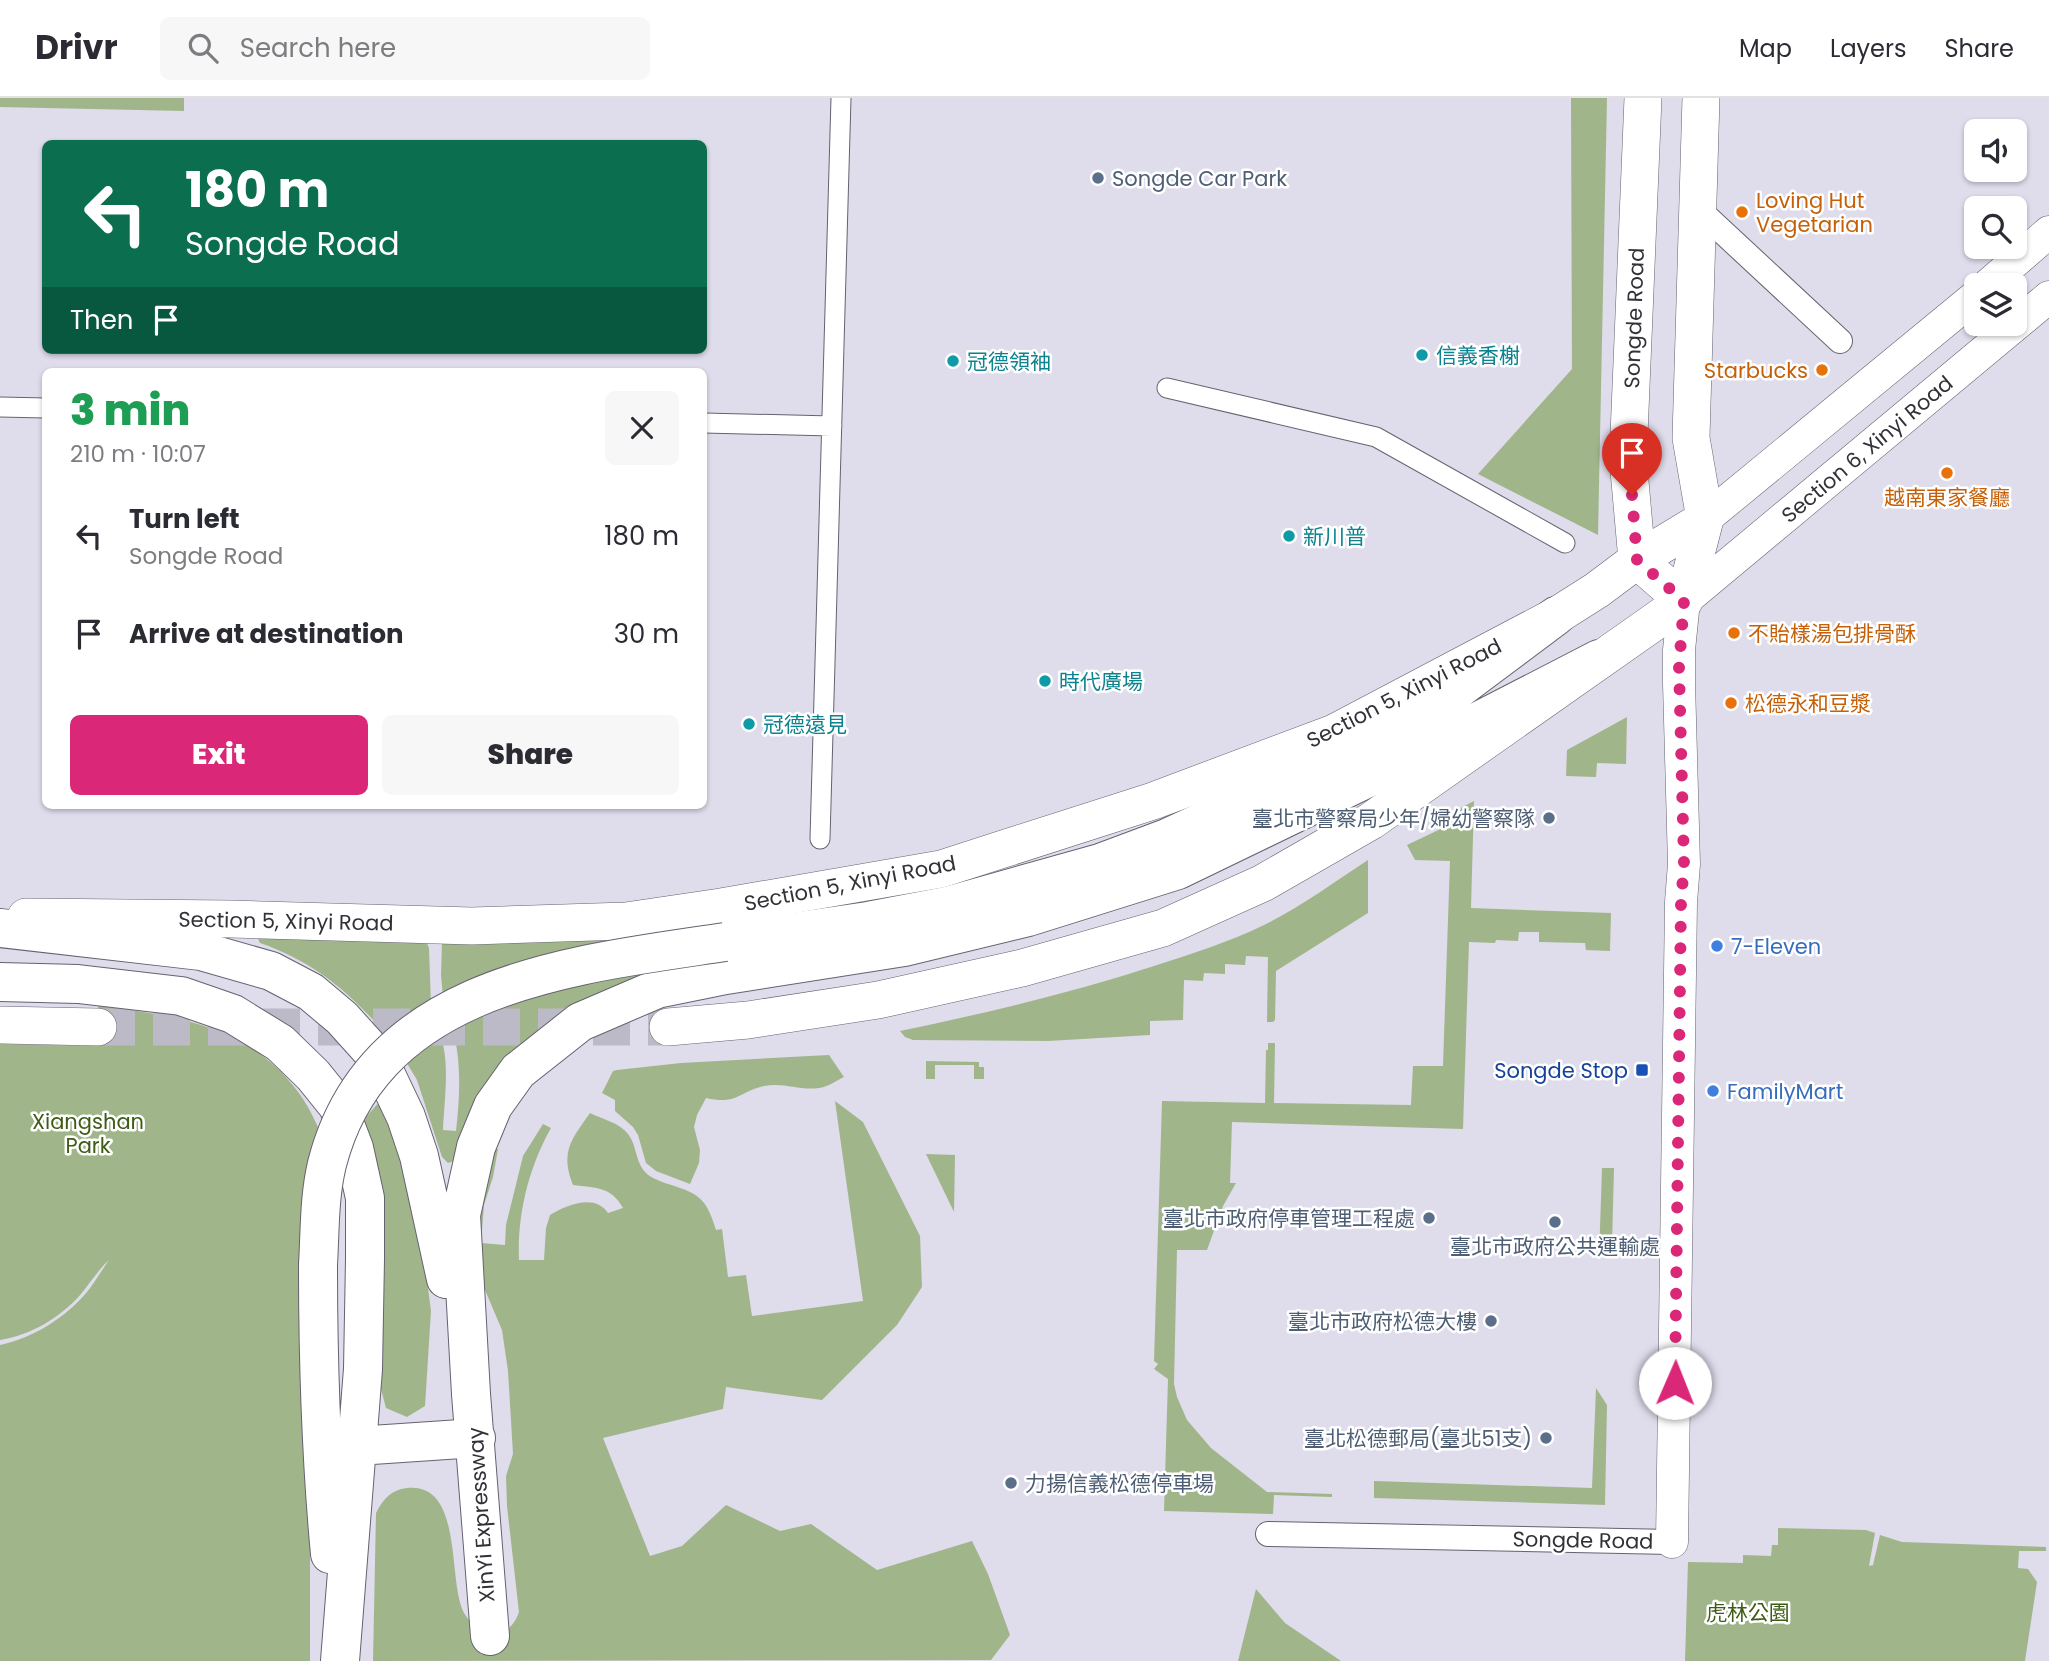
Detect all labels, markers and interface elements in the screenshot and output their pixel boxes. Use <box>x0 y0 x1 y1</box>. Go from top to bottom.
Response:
search box <box>160 17 650 80</box>
text: Drivr <box>35 24 118 71</box>
icon: search <box>184 29 222 67</box>
text: Search here <box>240 30 396 66</box>
text: Map <box>1739 32 1792 65</box>
text: Layers <box>1830 32 1906 65</box>
text: Share <box>1944 32 2014 65</box>
map controls <box>1964 119 2027 336</box>
button: sound <box>1964 119 2027 182</box>
text: 180 m <box>185 156 329 224</box>
place label: Songde Car Park <box>1112 164 1287 193</box>
icon: left <box>70 168 161 259</box>
marker: Songde Car Park <box>1090 170 1106 186</box>
place label: Loving Hut Vegetarian <box>1756 186 1873 239</box>
button: search <box>1964 196 2027 259</box>
marker: Loving Hut Vegetarian <box>1734 204 1750 220</box>
text: Songde Road <box>185 221 400 266</box>
street label: Songde Road <box>1617 247 1651 389</box>
button: layers <box>1964 273 2027 336</box>
icon: arrive <box>147 301 185 339</box>
text: Then <box>70 302 133 338</box>
place label: 信義香榭 <box>1436 341 1520 370</box>
place label: 冠德領袖 <box>967 347 1051 376</box>
marker: 信義香榭 <box>1414 347 1430 363</box>
marker: 冠德領袖 <box>945 353 961 369</box>
place label: Starbucks <box>1704 356 1808 385</box>
marker: Starbucks <box>1814 362 1830 378</box>
street label: Section 6, Xinyi Road <box>1775 369 1959 529</box>
text: 3 min <box>70 381 190 440</box>
button: close <box>605 391 679 465</box>
pin <box>1602 423 1662 495</box>
icon: arrive <box>1613 434 1651 472</box>
text: 210 m · 10:07 <box>70 438 206 470</box>
marker: 越南東家餐廳 <box>1939 465 1955 481</box>
place label: 越南東家餐廳 <box>1884 483 2010 512</box>
text: Turn left <box>129 501 240 537</box>
icon: left <box>70 517 108 555</box>
text: 180 m <box>604 518 679 554</box>
place label: 新川普 <box>1303 522 1366 551</box>
marker: 新川普 <box>1281 528 1297 544</box>
text: Songde Road <box>129 540 283 572</box>
icon: arrive <box>70 615 108 653</box>
text: Arrive at destination <box>129 616 404 652</box>
text: 30 m <box>614 616 679 652</box>
place label: 不貽樣湯包排骨酥 <box>1748 619 1916 648</box>
marker: 不貽樣湯包排骨酥 <box>1726 625 1742 641</box>
street label: Section 5, Xinyi Road <box>1302 631 1506 755</box>
place label: 時代廣場 <box>1059 667 1143 696</box>
marker: 時代廣場 <box>1037 673 1053 689</box>
place label: 松德永和豆漿 <box>1745 689 1871 718</box>
marker: 松德永和豆漿 <box>1723 695 1739 711</box>
place label: 冠德遠見 <box>763 710 847 739</box>
button: Exit <box>70 715 368 795</box>
button: Share <box>382 715 679 795</box>
marker: 冠德遠見 <box>741 716 757 732</box>
place label: 臺北市警察局少年/婦幼警察隊 <box>1252 804 1535 833</box>
marker: 臺北市警察局少年/婦幼警察隊 <box>1541 810 1557 826</box>
street label: Section 5, Xinyi Road <box>742 848 958 918</box>
street label: Section 5, Xinyi Road <box>178 905 394 937</box>
place label: 7-Eleven <box>1731 932 1821 961</box>
marker: 7-Eleven <box>1709 938 1725 954</box>
place label: Songde Stop <box>1494 1056 1628 1085</box>
marker: Songde Stop <box>1634 1062 1650 1078</box>
place label: FamilyMart <box>1727 1077 1843 1106</box>
marker: FamilyMart <box>1705 1083 1721 1099</box>
park label: Xiangshan Park <box>32 1107 144 1160</box>
place label: 臺北市政府停車管理工程處 <box>1163 1204 1415 1233</box>
marker: 臺北市政府停車管理工程處 <box>1421 1210 1437 1226</box>
marker: 臺北市政府公共運輸處 <box>1547 1214 1563 1230</box>
place label: 臺北市政府公共運輸處 <box>1450 1232 1660 1261</box>
place label: 臺北市政府松德大樓 <box>1288 1307 1477 1336</box>
marker: 臺北市政府松德大樓 <box>1483 1313 1499 1329</box>
position arrow <box>1638 1346 1712 1420</box>
place label: 臺北松德郵局(臺北51支) <box>1304 1424 1532 1453</box>
street label: XinYi Expressway <box>460 1426 502 1604</box>
marker: 臺北松德郵局(臺北51支) <box>1538 1430 1554 1446</box>
place label: 力揚信義松德停車場 <box>1025 1469 1214 1498</box>
marker: 力揚信義松德停車場 <box>1003 1475 1019 1491</box>
street label: Songde Road <box>1512 1524 1654 1556</box>
park label: 虎林公園 <box>1706 1598 1790 1627</box>

